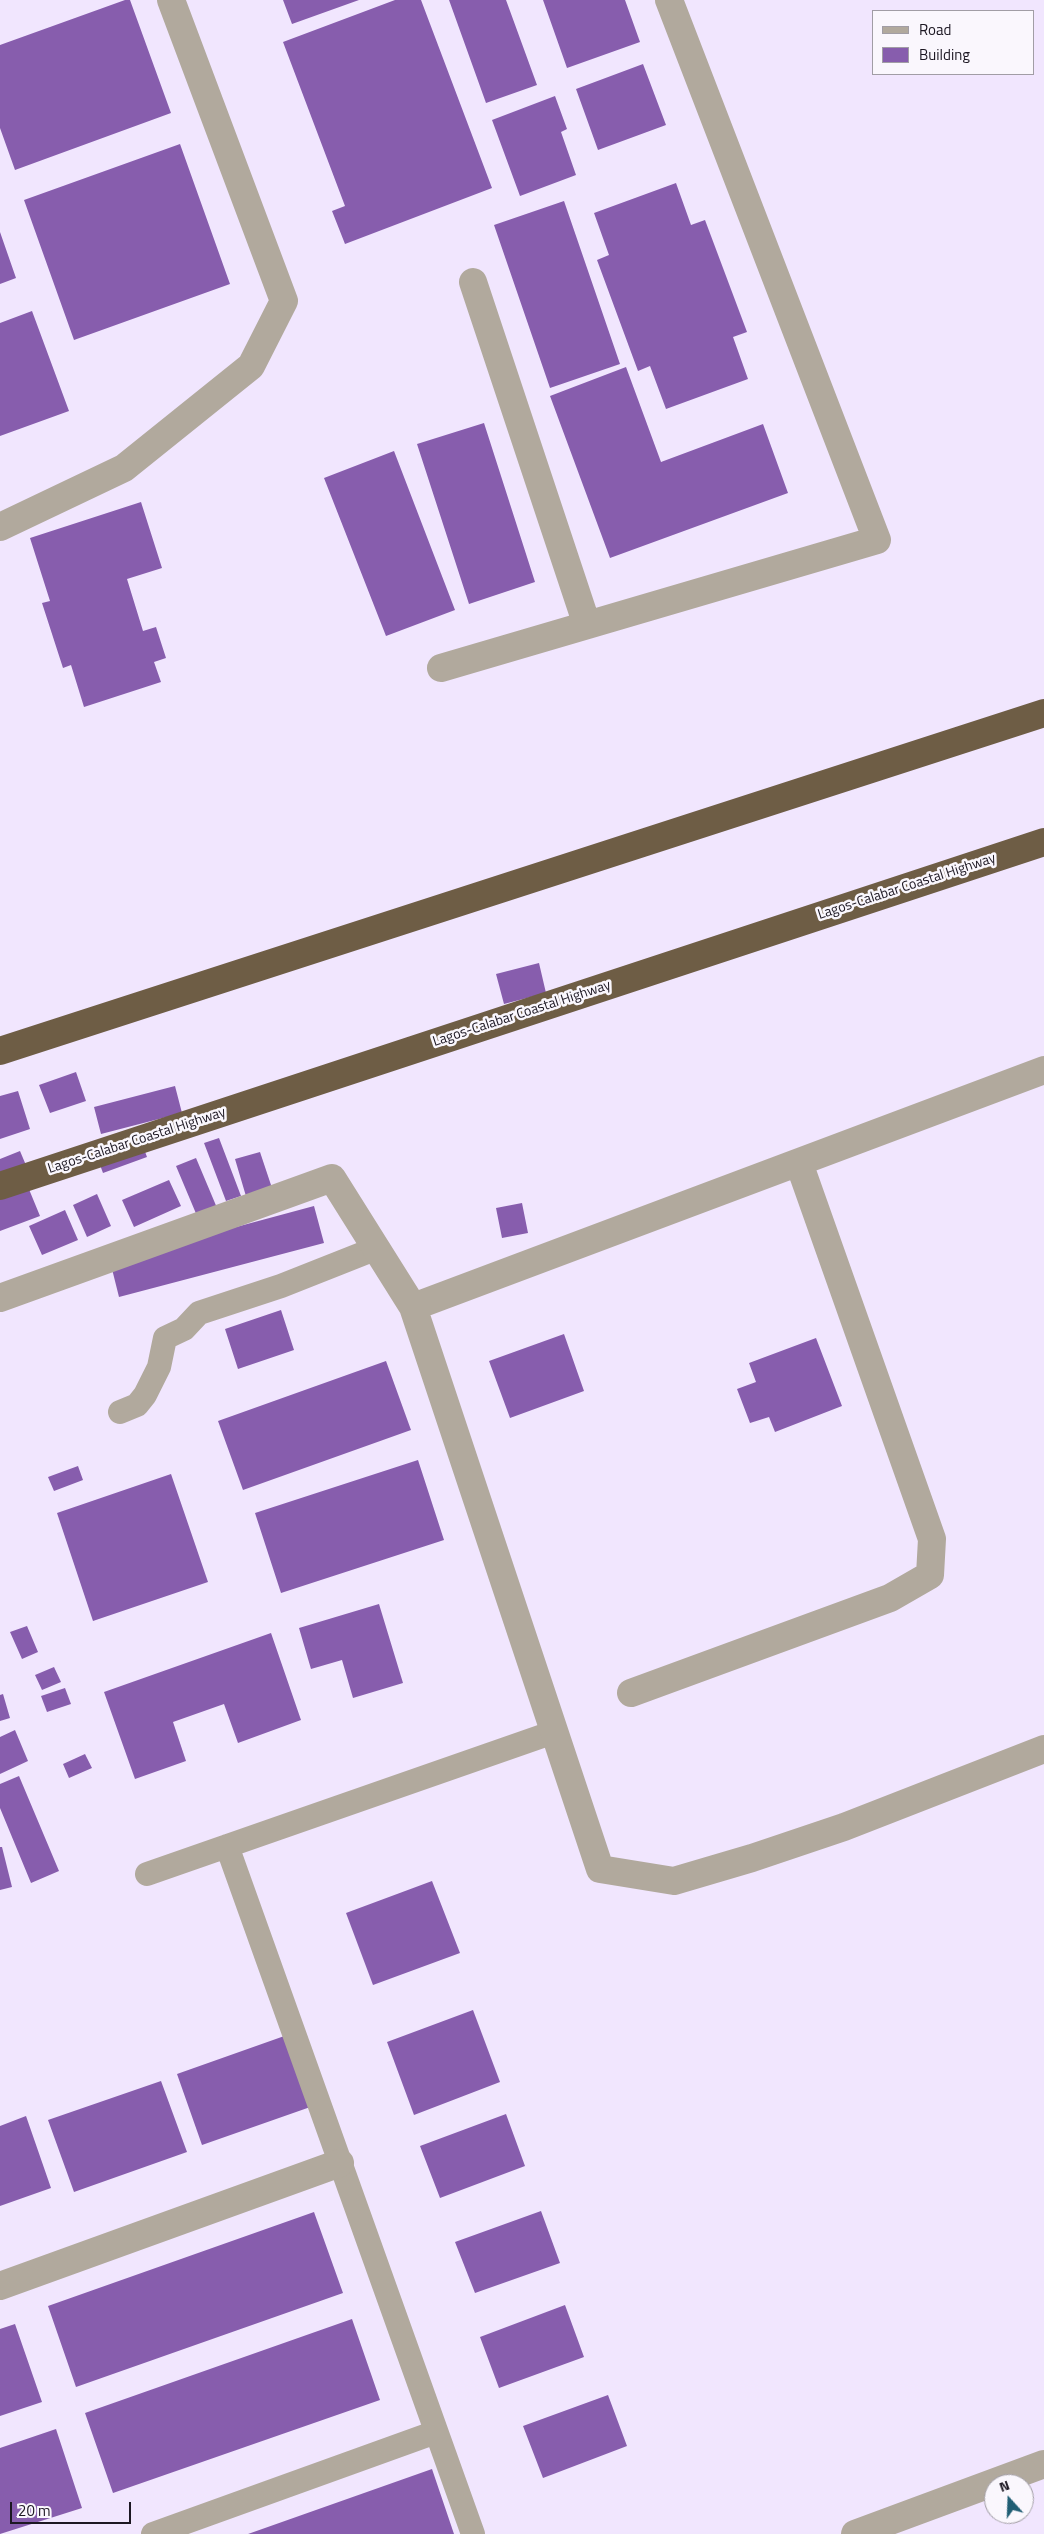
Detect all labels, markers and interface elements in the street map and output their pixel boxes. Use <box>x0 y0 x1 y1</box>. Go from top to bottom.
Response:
legend <box>872 10 1034 75</box>
text: Road <box>919 18 951 41</box>
text: Building <box>919 43 970 66</box>
street label: Lagos-Calabar Coastal Highway <box>816 850 998 924</box>
street label: Lagos-Calabar Coastal Highway <box>431 977 613 1051</box>
street label: Lagos-Calabar Coastal Highway <box>46 1104 228 1178</box>
north arrow <box>984 2474 1034 2524</box>
text: N <box>996 2474 1012 2497</box>
scale bar <box>12 2492 134 2524</box>
text: 20 m <box>18 2499 51 2522</box>

